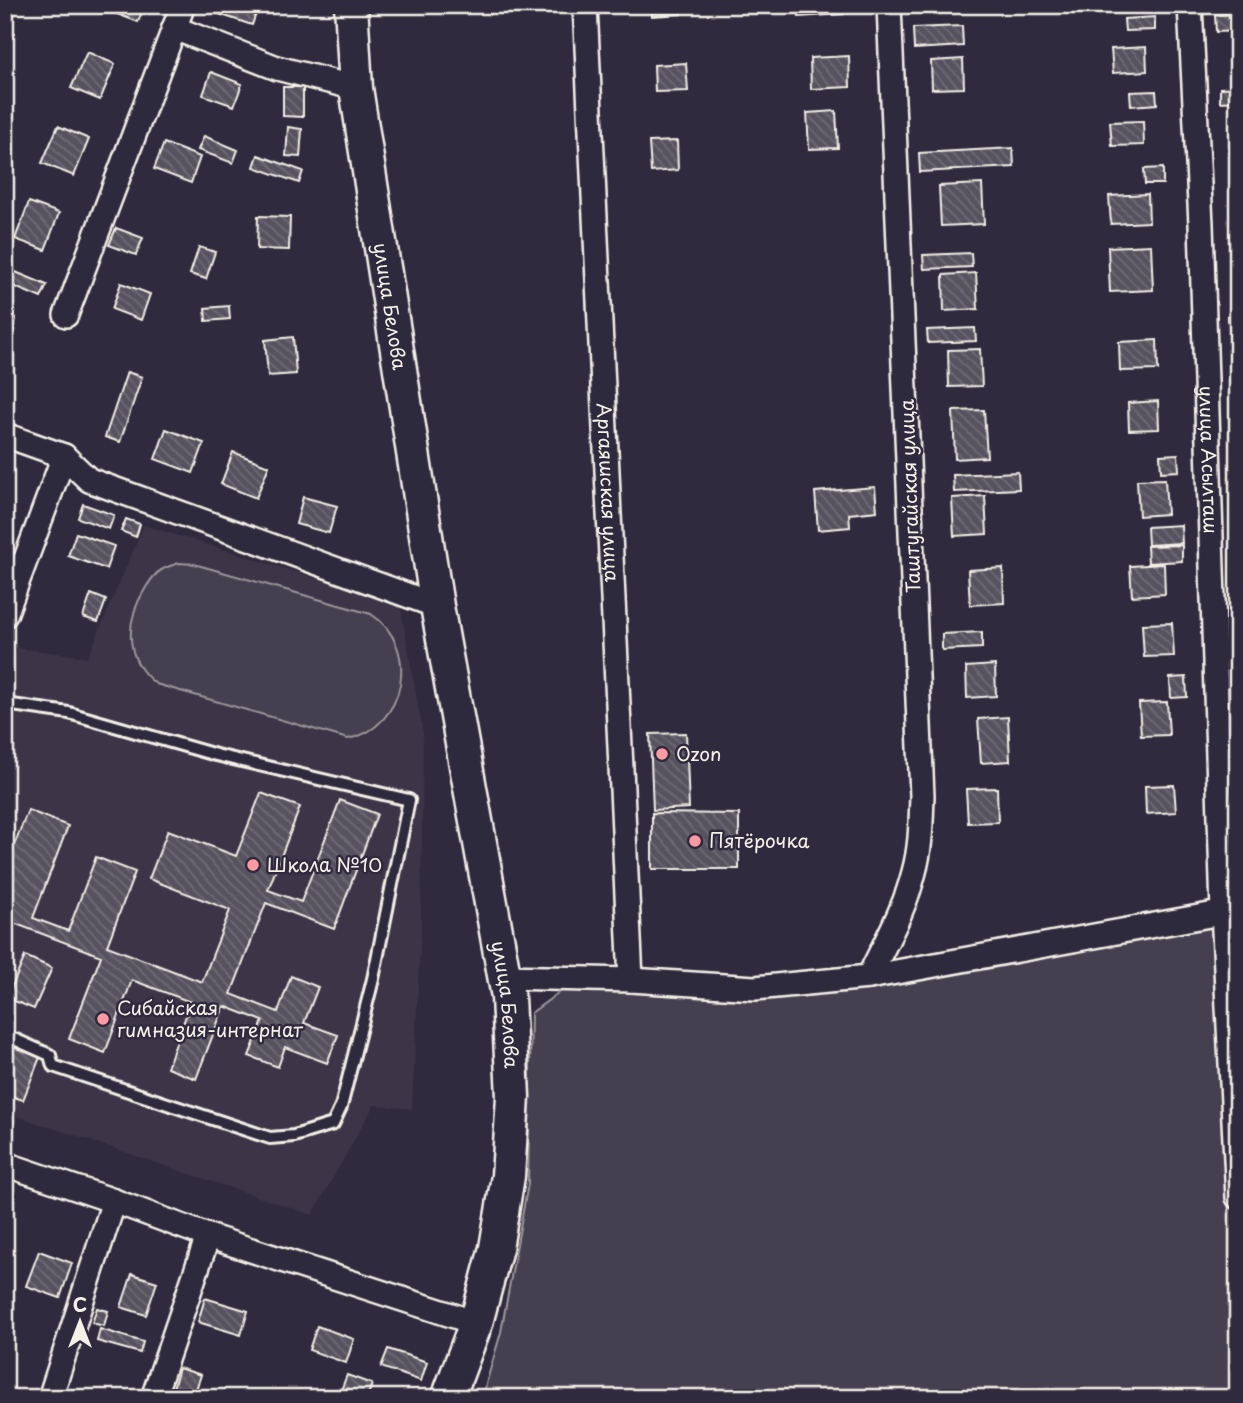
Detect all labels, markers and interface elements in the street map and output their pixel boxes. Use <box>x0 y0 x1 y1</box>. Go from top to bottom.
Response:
street label: улица Белова <box>367 241 415 372</box>
street label: улица Асылташ <box>1193 385 1226 534</box>
street label: Таштугайская улица <box>892 399 926 593</box>
street label: Аргаяшская улица <box>591 402 627 583</box>
place label: Ozon <box>676 739 721 767</box>
marker: Ozon <box>654 746 670 762</box>
place label: Пятёрочка <box>709 826 810 854</box>
marker: Пятёрочка <box>687 833 703 849</box>
place label: Школа №10 <box>267 850 382 878</box>
marker: Школа №10 <box>245 857 261 873</box>
street label: улица Белова <box>485 938 527 1069</box>
place label: Сибайская гимназия-интернат <box>117 993 303 1043</box>
marker: Сибайская гимназия-интернат <box>95 1011 111 1027</box>
north arrow <box>46 1288 116 1358</box>
text: С <box>73 1290 87 1318</box>

